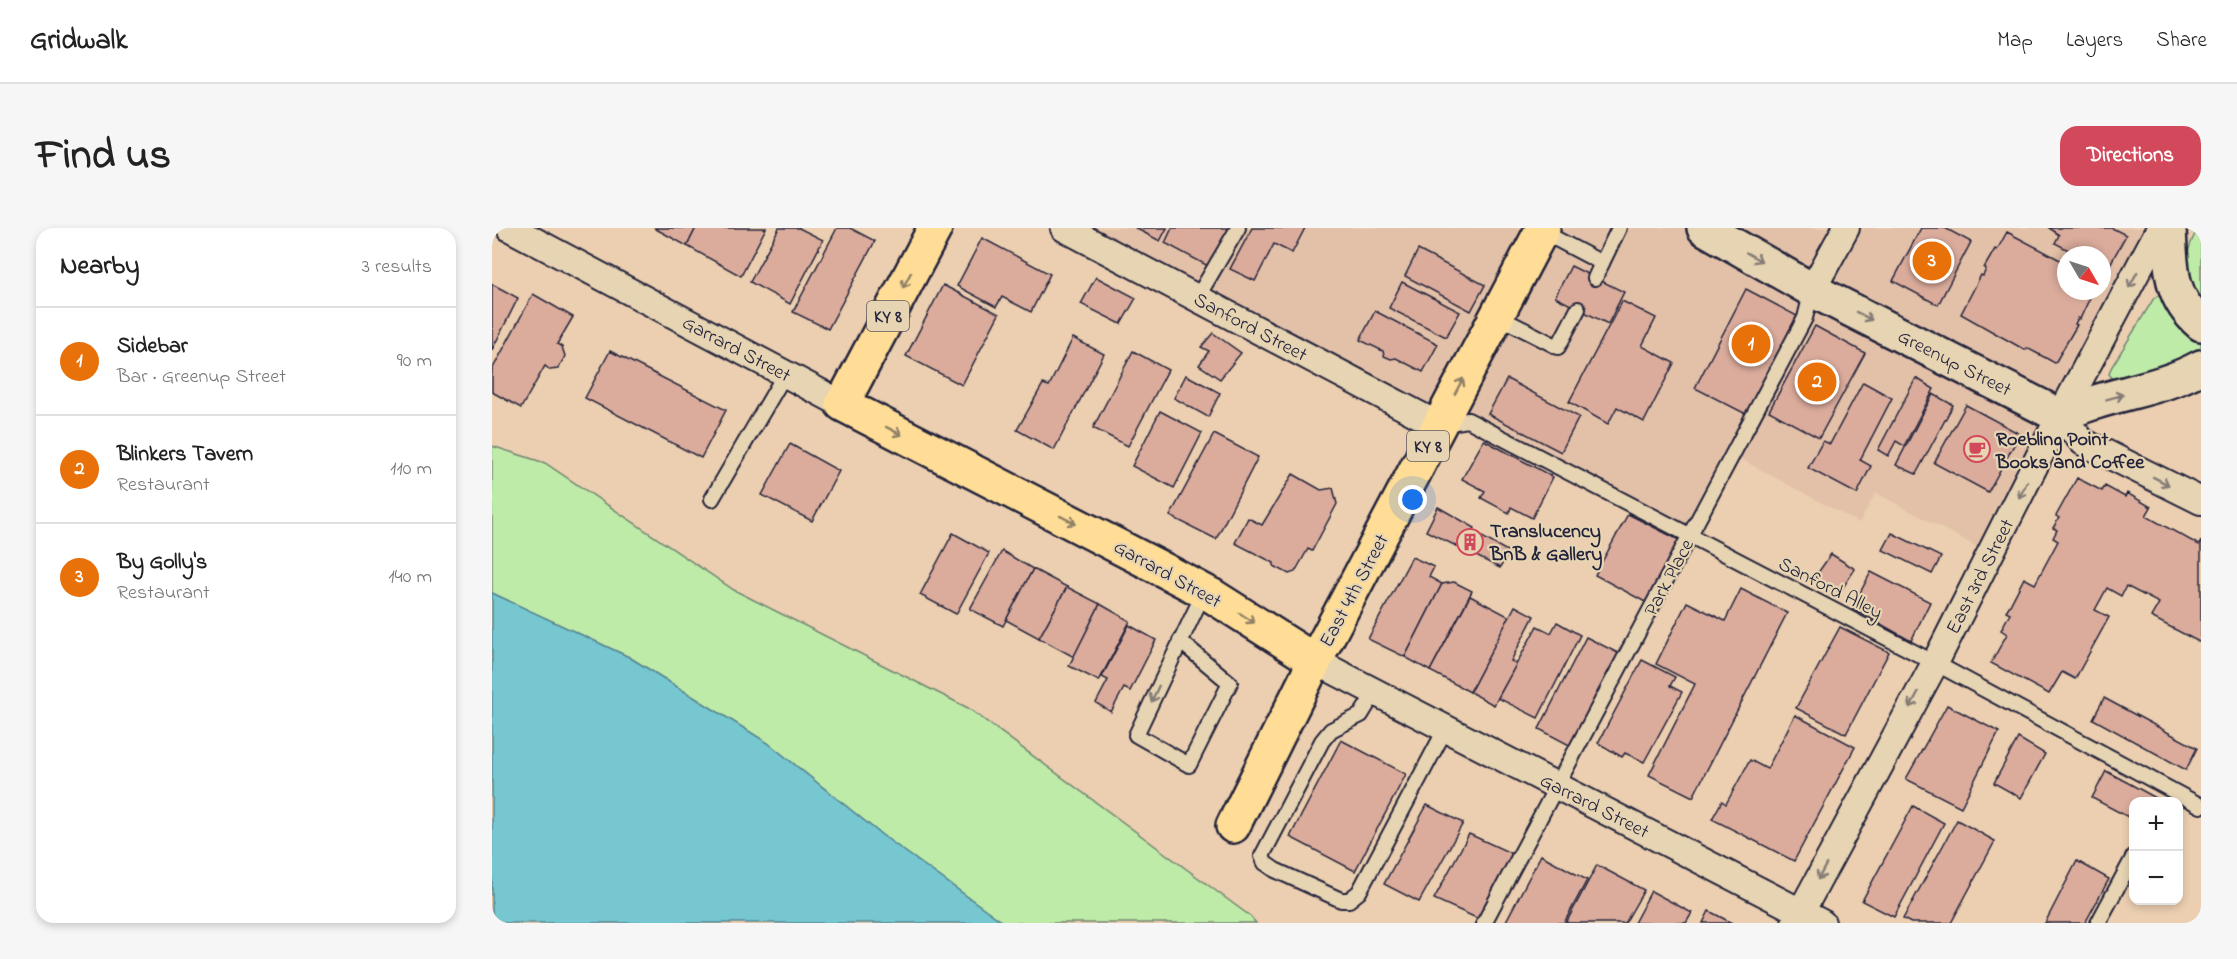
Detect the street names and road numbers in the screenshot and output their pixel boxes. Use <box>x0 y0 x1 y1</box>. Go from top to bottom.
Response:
street label: Sanford Street <box>1188 286 1312 370</box>
road number: KY 8 <box>867 301 909 331</box>
street label: Garrard Street <box>676 309 796 391</box>
street label: Greenup Street <box>1892 323 2016 405</box>
road number: KY 8 <box>1407 431 1449 461</box>
street label: East 3rd Street <box>1940 514 2023 640</box>
street label: East 4th Street <box>1313 529 1397 653</box>
street label: Garrard Street <box>1108 534 1226 617</box>
street label: Park Place <box>1638 534 1703 622</box>
street label: Sanford Alley <box>1773 551 1887 628</box>
street label: Garrard Street <box>1534 767 1654 847</box>

